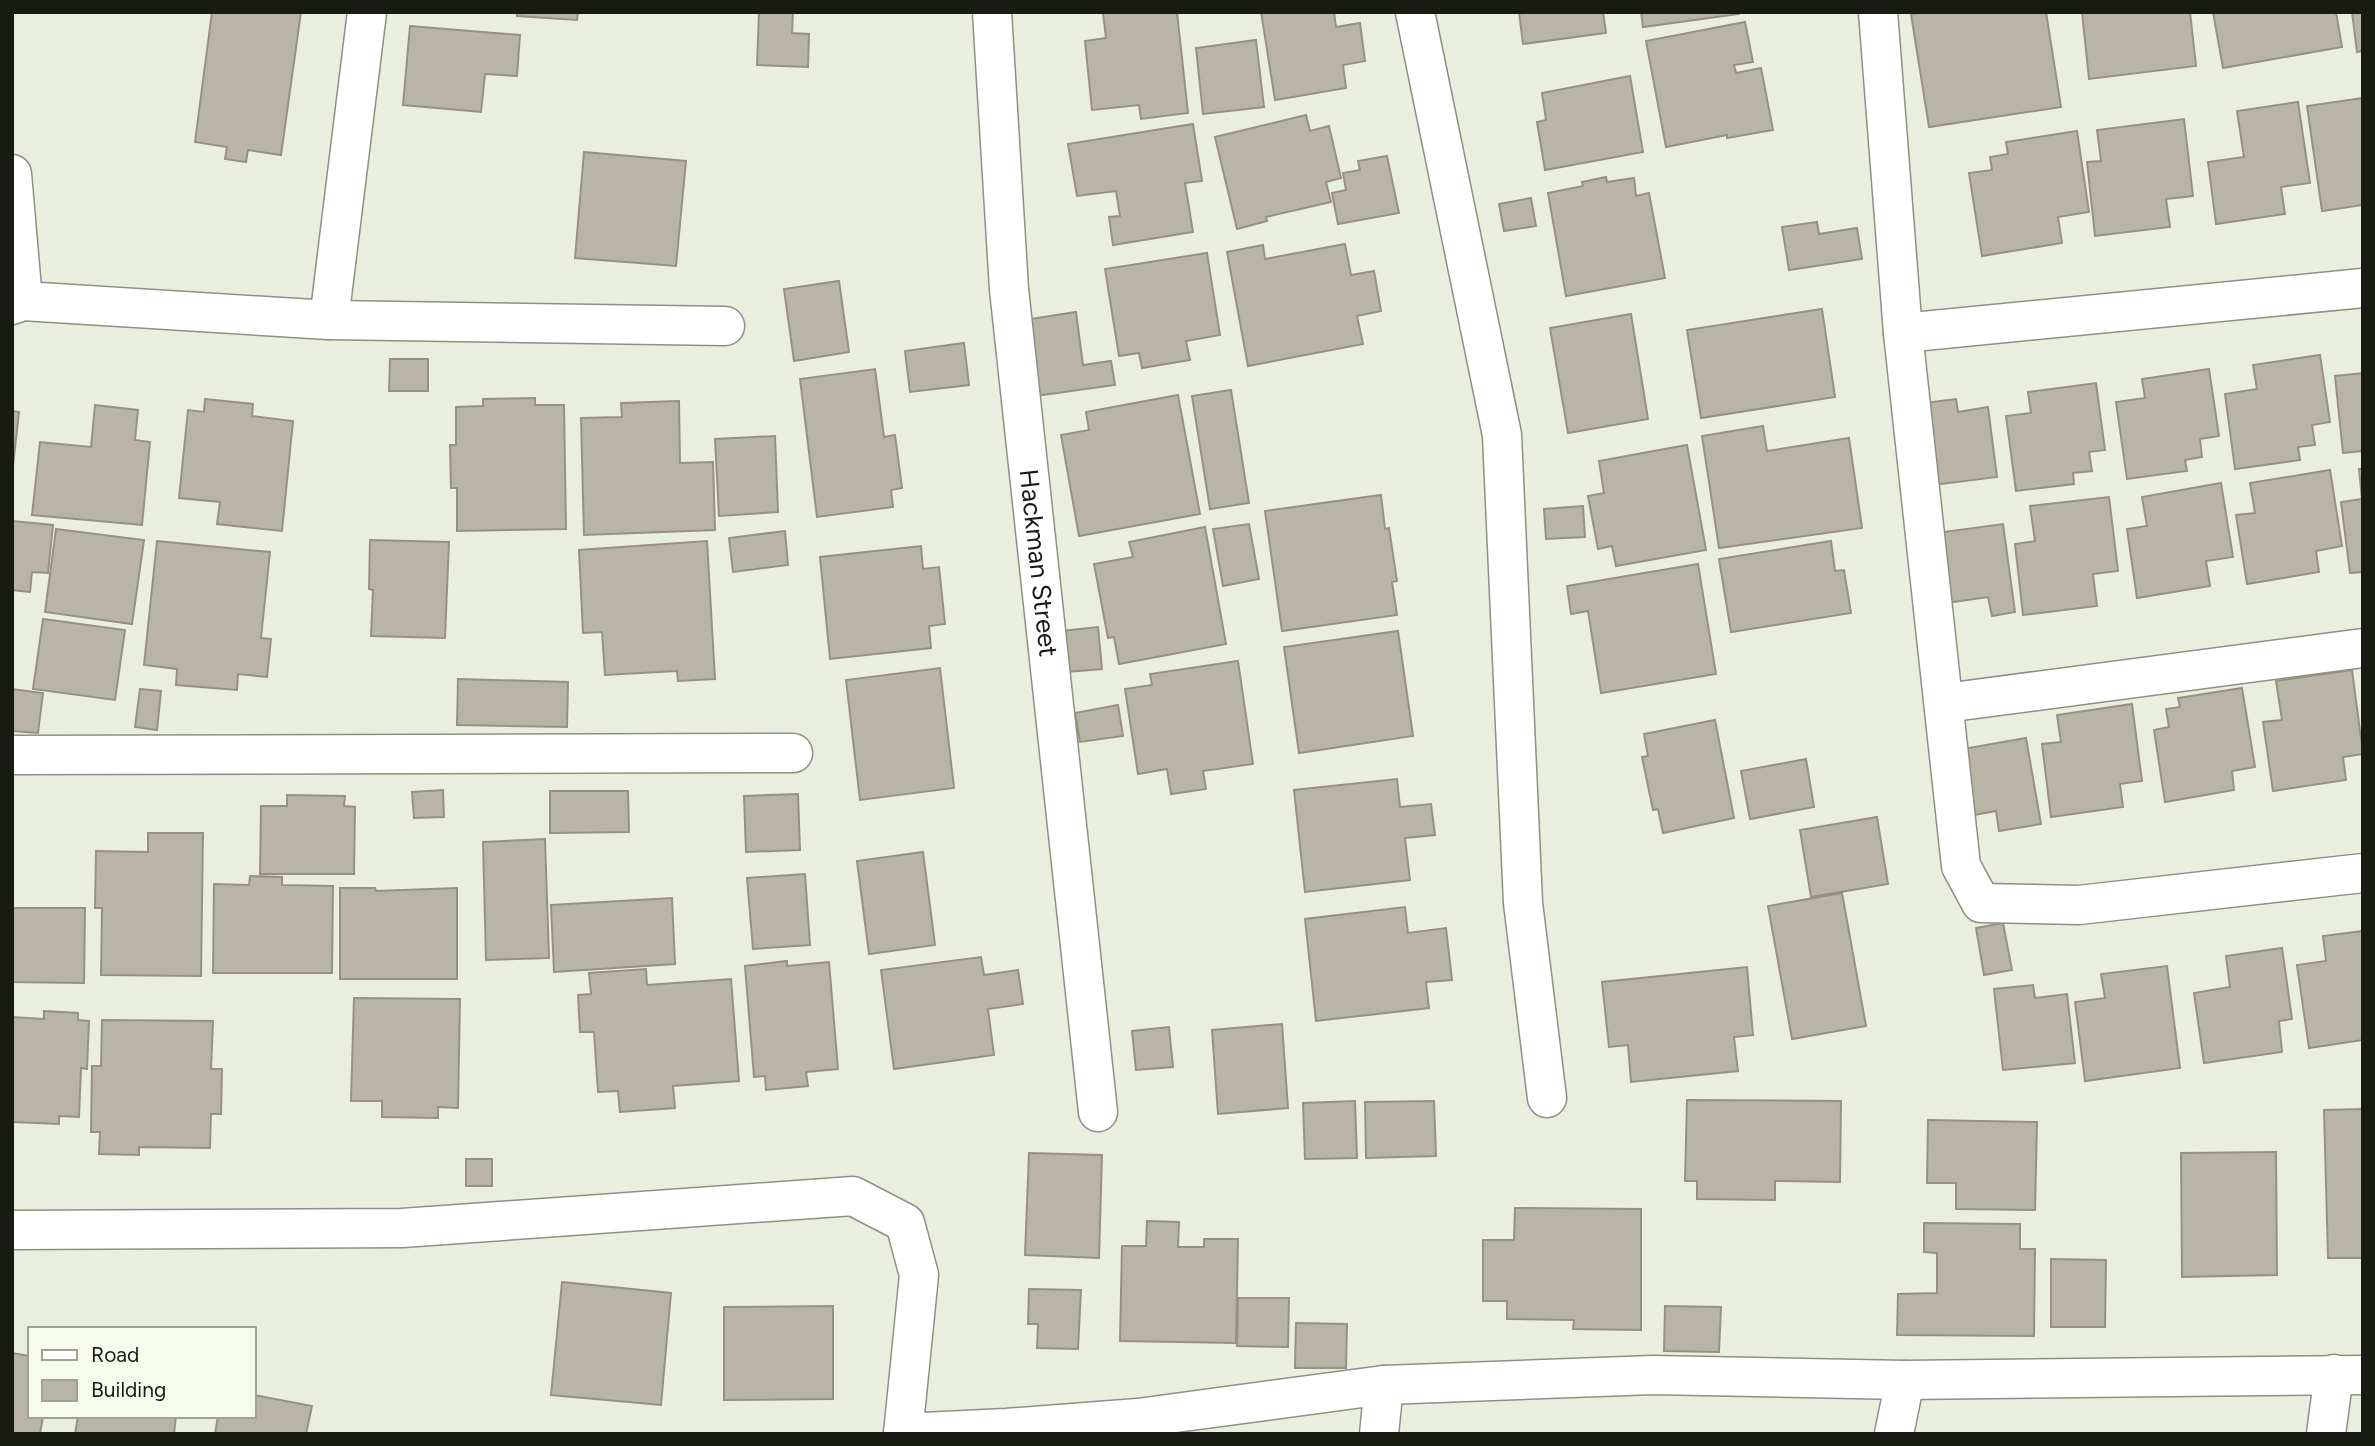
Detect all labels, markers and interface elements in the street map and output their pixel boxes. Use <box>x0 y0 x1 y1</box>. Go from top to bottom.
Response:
street label: Hackman Street <box>1013 467 1065 659</box>
legend <box>28 1327 256 1418</box>
text: Road <box>91 1342 139 1367</box>
text: Building <box>91 1377 166 1402</box>

